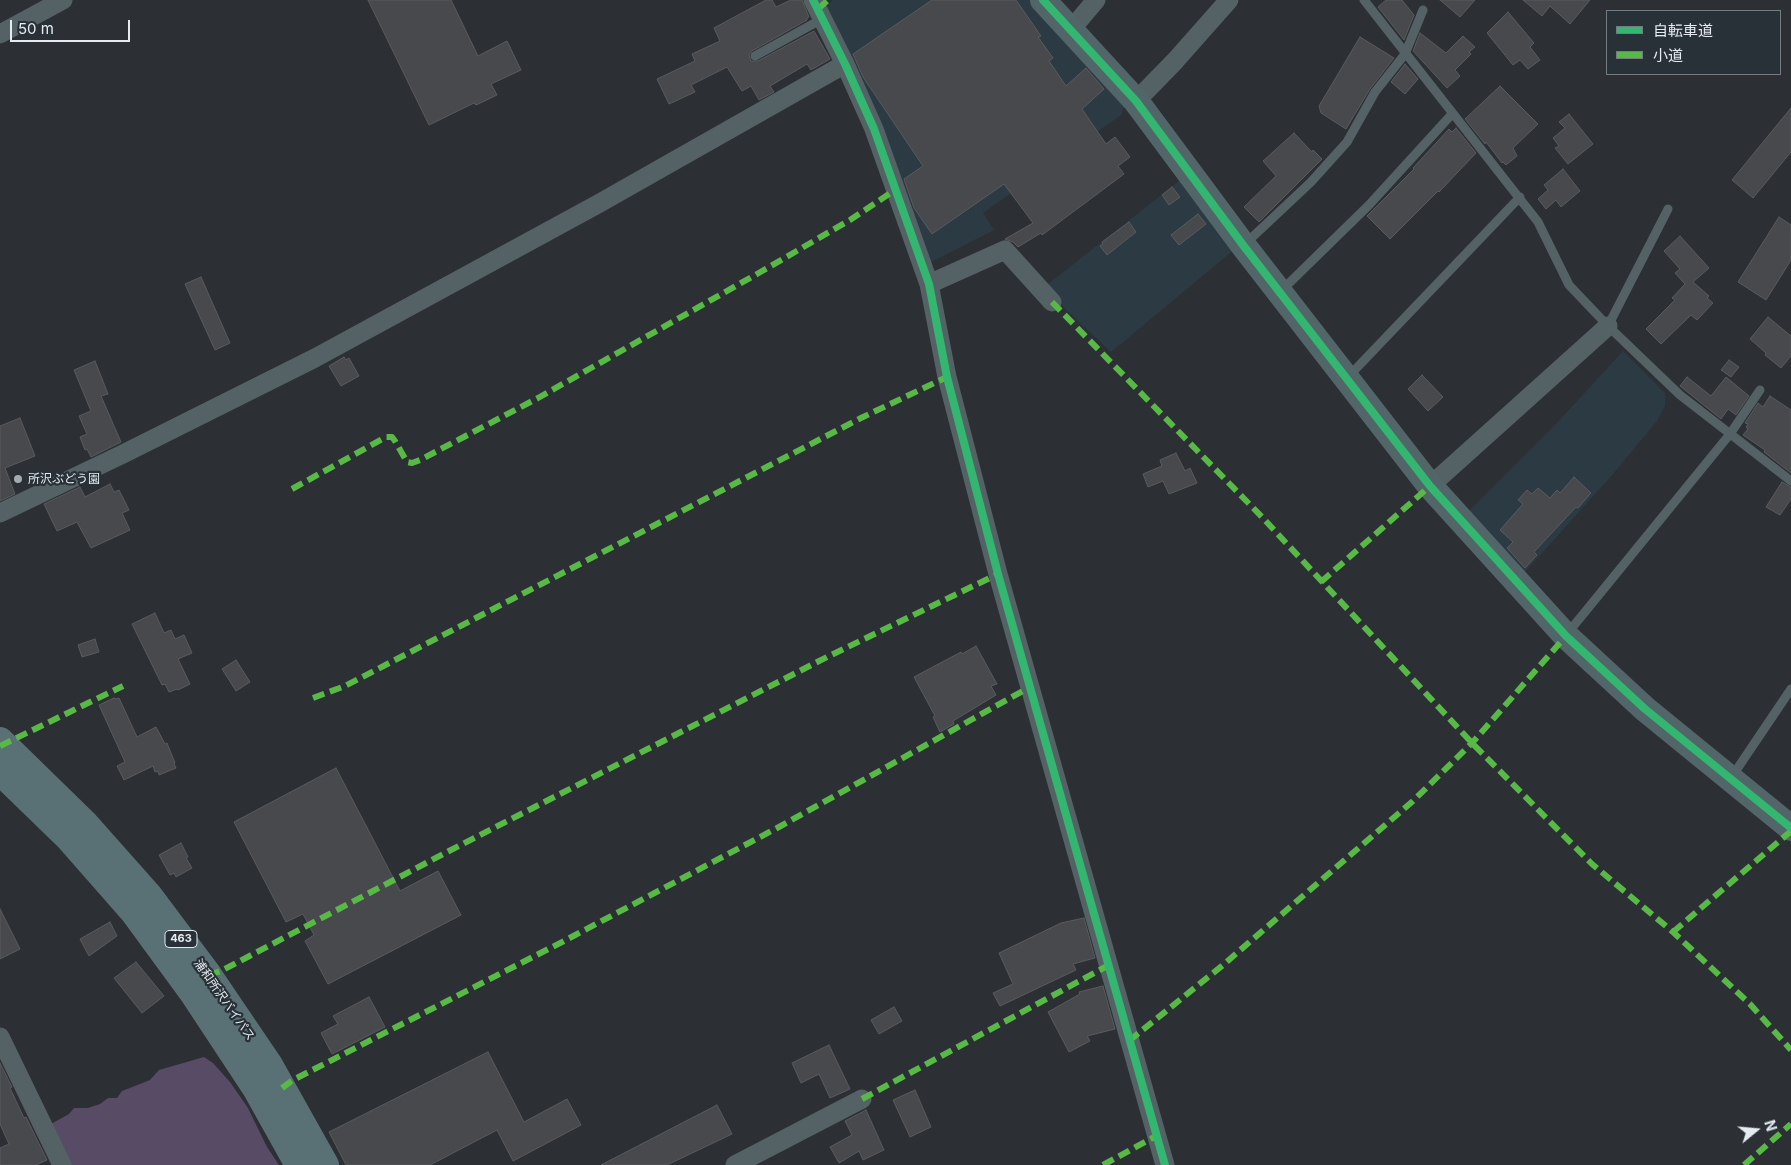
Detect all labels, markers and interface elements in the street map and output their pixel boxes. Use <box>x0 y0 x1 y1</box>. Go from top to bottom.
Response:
scale bar <box>12 10 132 42</box>
legend <box>1606 10 1781 75</box>
text: 50 m <box>18 19 54 38</box>
text: 自転車道 <box>1653 21 1713 40</box>
text: 小道 <box>1653 46 1683 65</box>
place label: 所沢ぶどう園 <box>28 472 100 486</box>
marker: 所沢ぶどう園 <box>12 473 24 485</box>
road number: 463 <box>165 931 197 948</box>
street label: 浦和所沢バイパス <box>191 957 257 1043</box>
north arrow <box>1731 1105 1781 1155</box>
text: N <box>1761 1118 1781 1133</box>

